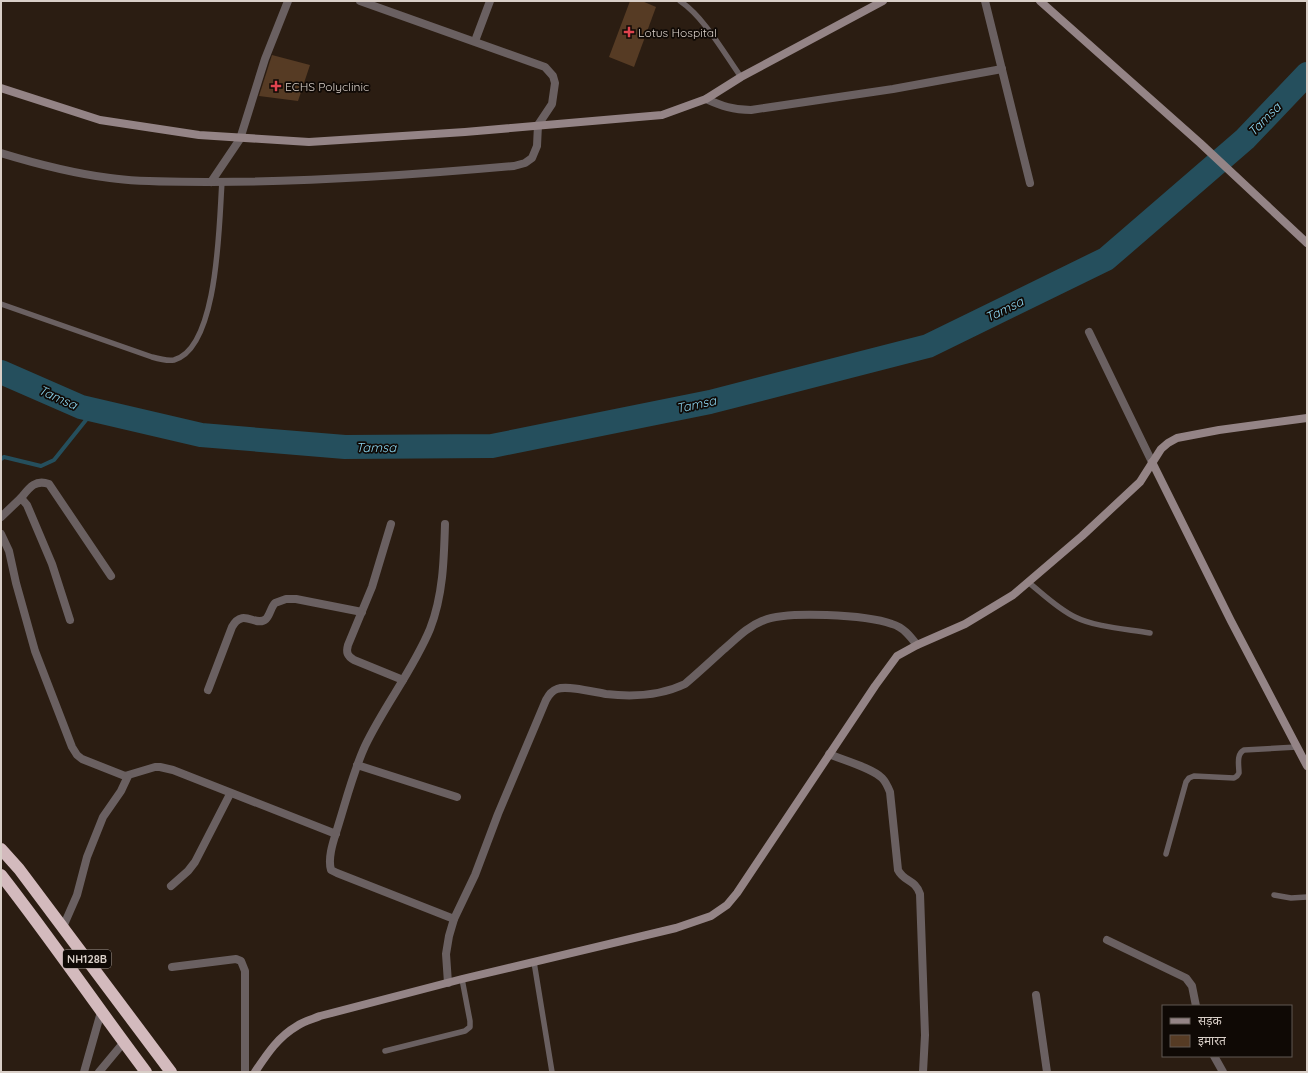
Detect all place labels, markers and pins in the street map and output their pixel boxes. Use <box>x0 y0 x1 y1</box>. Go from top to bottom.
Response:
place label: Lotus Hospital <box>638 25 717 40</box>
marker: Lotus Hospital <box>623 26 635 38</box>
place label: ECHS Polyclinic <box>285 79 369 94</box>
marker: ECHS Polyclinic <box>270 80 282 92</box>

